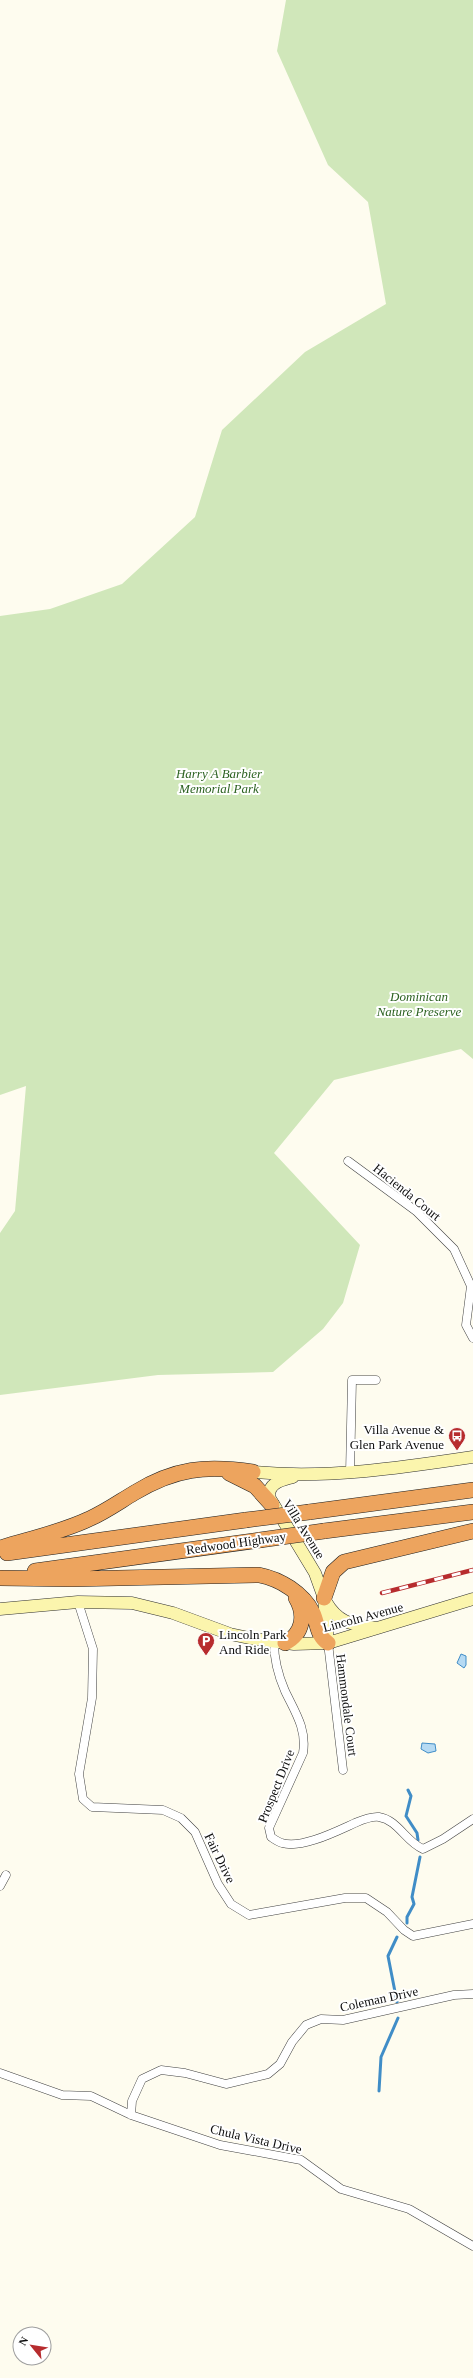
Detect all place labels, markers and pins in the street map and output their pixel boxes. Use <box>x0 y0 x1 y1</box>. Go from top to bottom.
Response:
place label: Villa Avenue & Glen Park Avenue <box>350 1422 444 1452</box>
bus stop icon: Villa Avenue & Glen Park Avenue <box>447 1426 467 1451</box>
place label: Lincoln Park And Ride <box>219 1627 287 1657</box>
parking icon: Lincoln Park And Ride <box>196 1631 216 1656</box>

